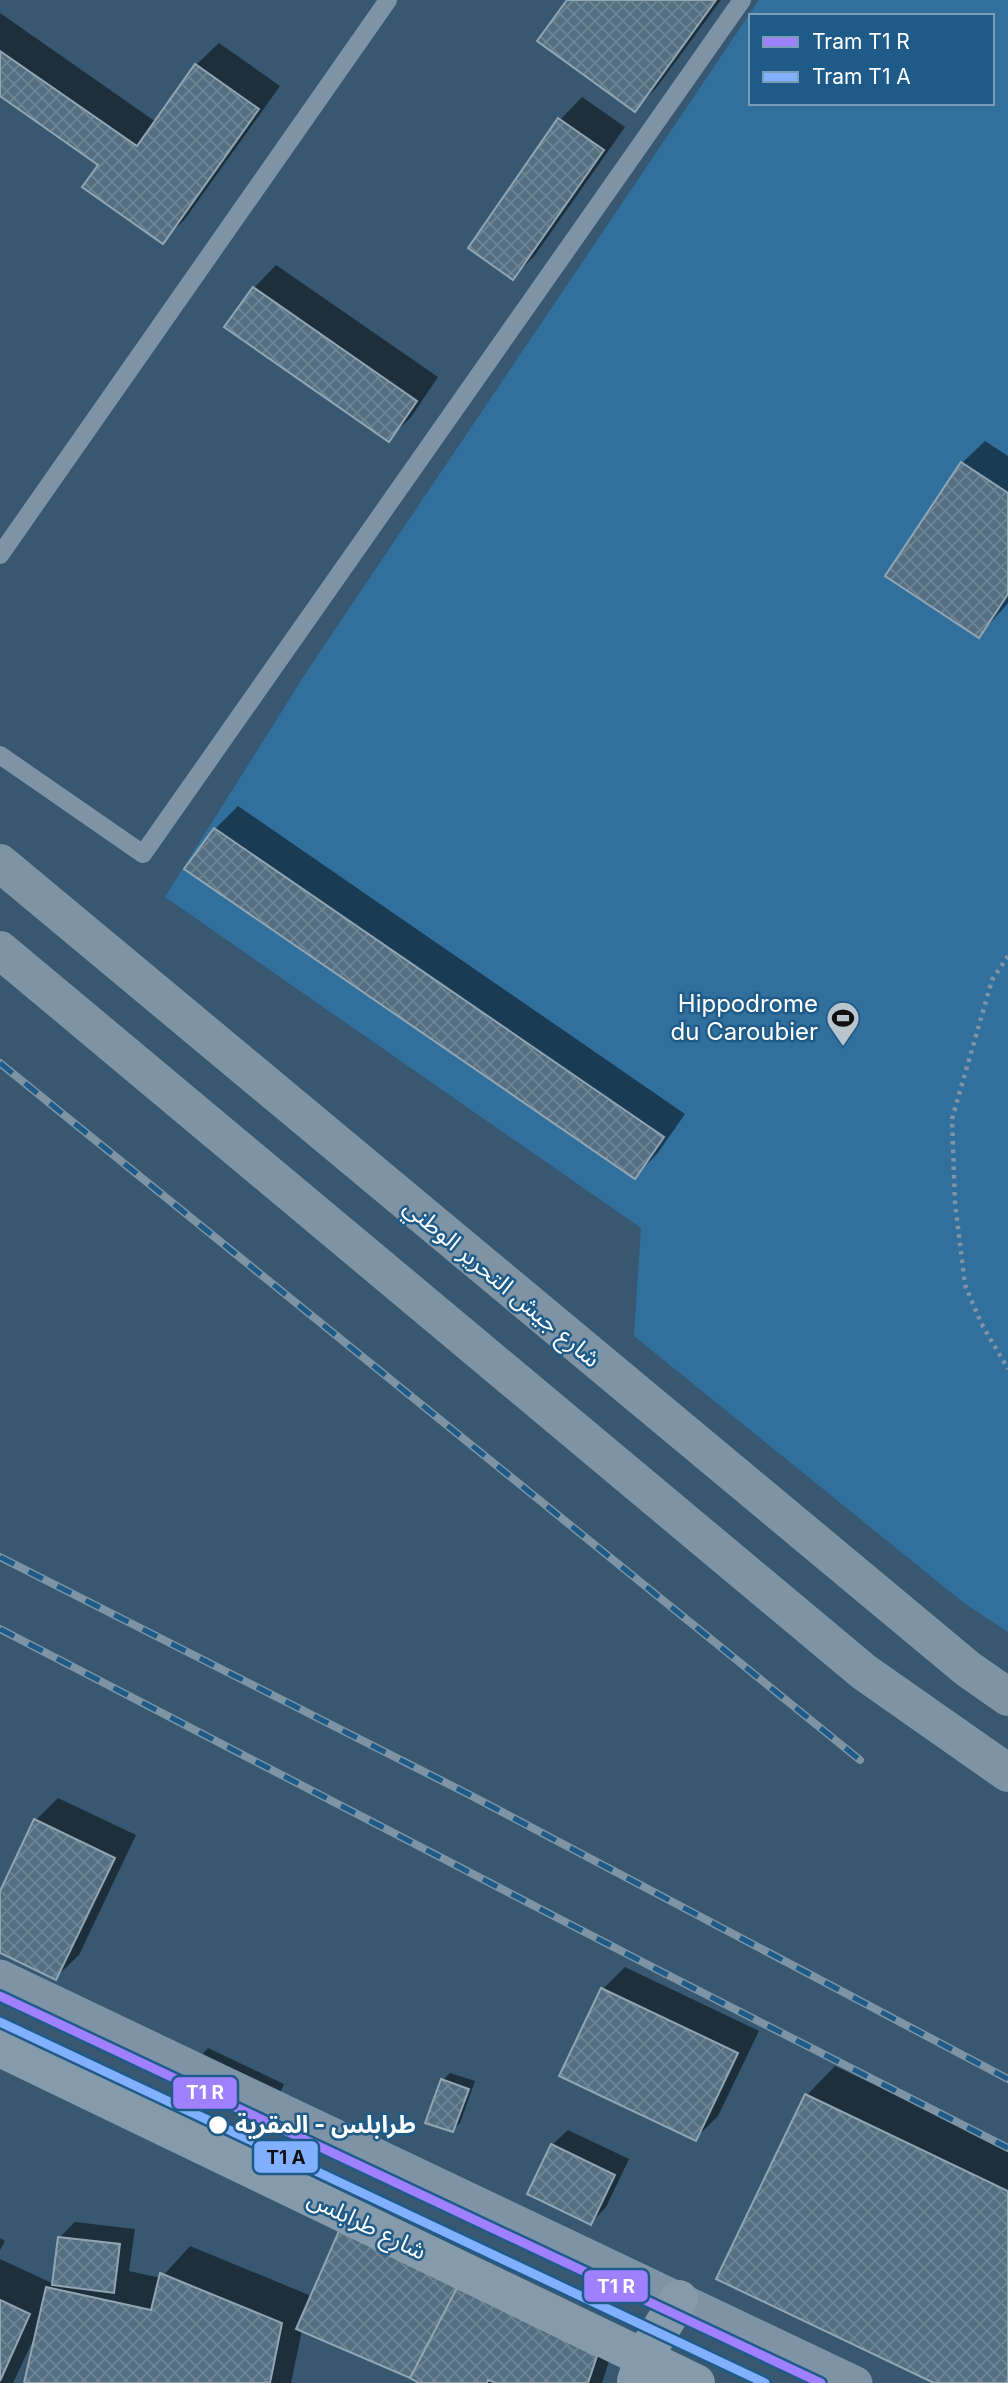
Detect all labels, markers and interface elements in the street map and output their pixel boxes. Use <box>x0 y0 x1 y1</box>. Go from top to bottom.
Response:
legend <box>749 14 994 105</box>
text: Tram T1 R <box>812 29 910 54</box>
text: Tram T1 A <box>812 64 911 89</box>
place label: Hippodrome du Caroubier <box>671 989 818 1046</box>
sports icon: Hippodrome du Caroubier <box>824 999 862 1048</box>
street label: شارع جيش التحرير الوطني <box>395 1192 606 1377</box>
line badge: T1 R <box>172 2076 238 2110</box>
text: T1 R <box>186 2081 224 2104</box>
place label: طرابلس - المقرية <box>235 2110 416 2139</box>
marker: طرابلس - المقرية <box>207 2114 229 2136</box>
line badge: T1 A <box>253 2140 319 2174</box>
text: T1 A <box>266 2146 306 2169</box>
street label: شارع طرابلس <box>302 2183 431 2268</box>
line badge: T1 R <box>583 2269 649 2303</box>
text: T1 R <box>597 2275 635 2298</box>

